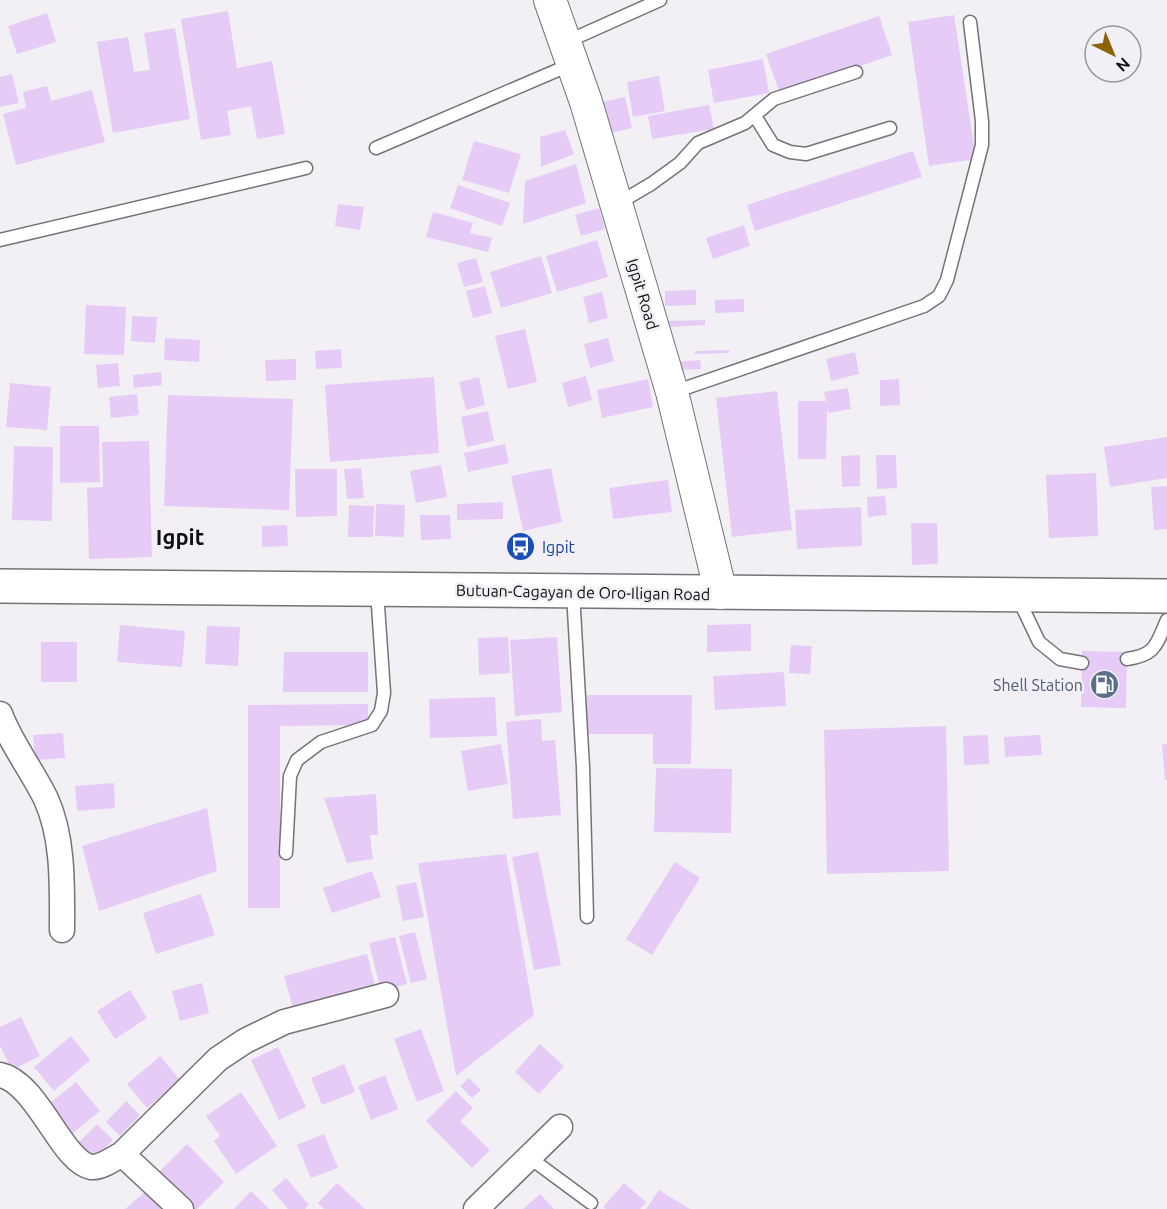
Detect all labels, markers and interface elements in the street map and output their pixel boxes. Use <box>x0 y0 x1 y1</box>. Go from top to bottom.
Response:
north arrow <box>1083 24 1143 84</box>
text: N <box>1113 54 1134 76</box>
street label: Igpit Road <box>624 256 662 332</box>
district label: Igpit <box>156 524 204 549</box>
bus stop icon: Igpit <box>505 531 537 563</box>
place label: Igpit <box>542 538 576 556</box>
street label: Butuan-Cagayan de Oro-Iligan Road <box>456 581 710 603</box>
fuel station icon: Shell Station <box>1088 669 1120 701</box>
place label: Shell Station <box>993 676 1083 694</box>

